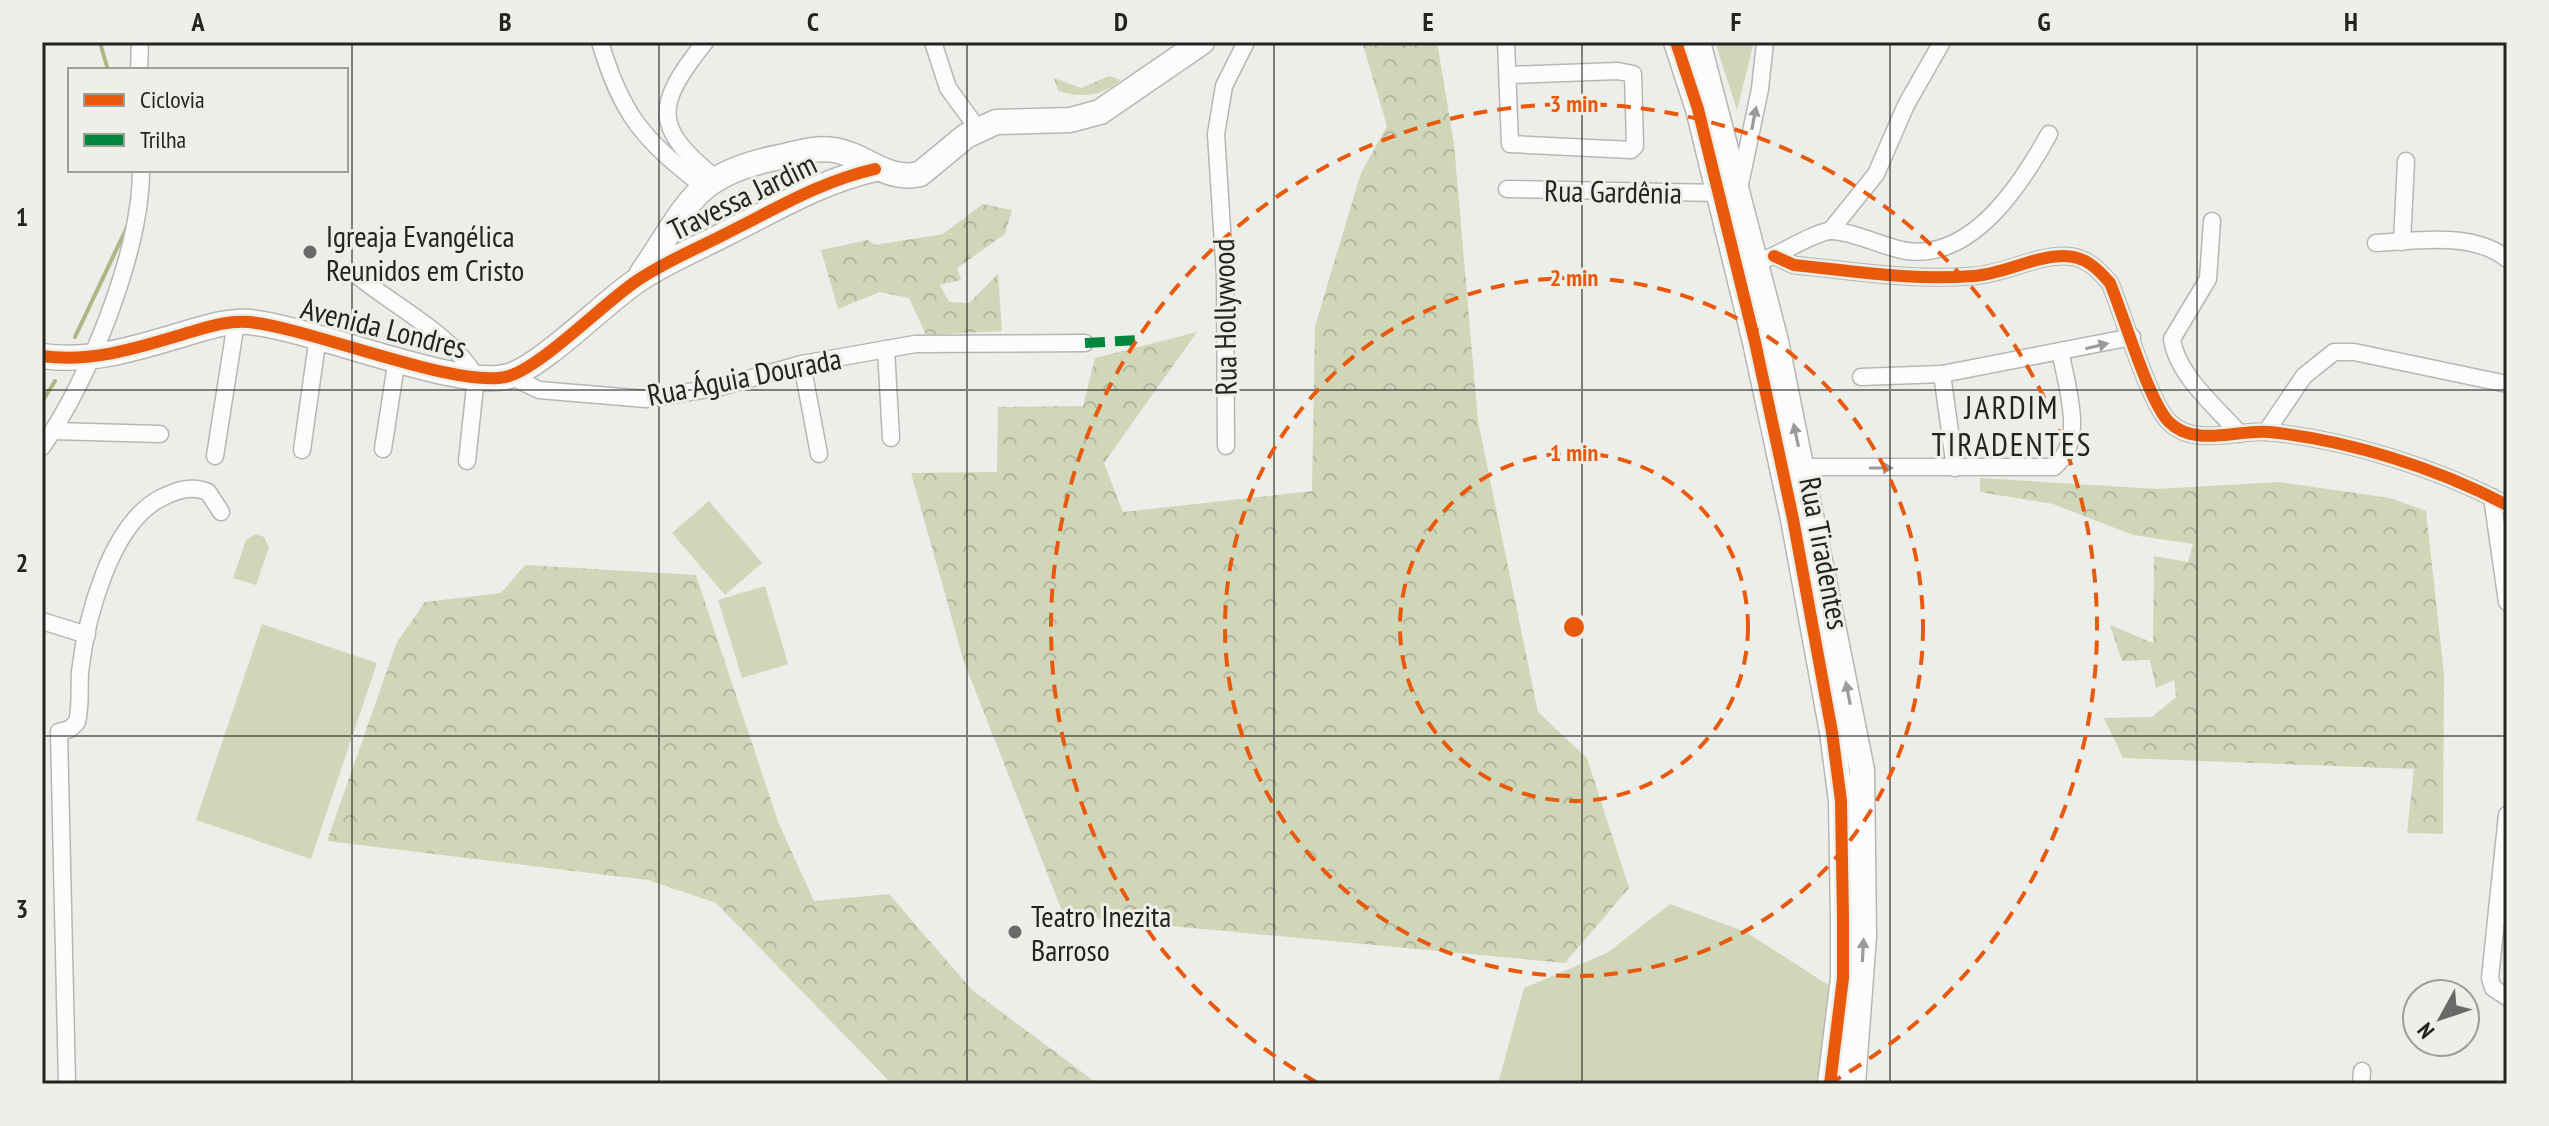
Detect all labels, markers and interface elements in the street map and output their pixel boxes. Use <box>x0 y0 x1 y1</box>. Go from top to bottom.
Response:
text: A <box>190 5 205 38</box>
text: B <box>499 5 512 38</box>
text: C <box>807 5 819 38</box>
text: D <box>1114 5 1128 38</box>
text: E <box>1422 5 1434 38</box>
text: F <box>1731 5 1742 38</box>
text: G <box>2037 5 2051 38</box>
text: H <box>2344 5 2358 38</box>
legend <box>68 68 348 172</box>
text: Ciclovia <box>140 84 205 115</box>
text: 3 min <box>1550 88 1598 119</box>
one-way arrow <box>1748 106 1761 131</box>
text: Trilha <box>140 124 186 155</box>
street label: Travessa Jardim <box>661 143 823 249</box>
street label: Rua Gardênia <box>1544 170 1682 212</box>
text: 1 <box>16 200 28 233</box>
place label: Igreaja Evangélica Reunidos em Cristo <box>326 216 524 289</box>
street label: Rua Hollywood <box>1203 238 1245 396</box>
marker: Igreaja Evangélica Reunidos em Cristo <box>301 243 319 261</box>
text: 2 min <box>1550 262 1598 293</box>
street label: Avenida Londres <box>297 288 471 366</box>
street label: Rua Águia Dourada <box>644 338 844 414</box>
one-way arrow <box>2084 339 2109 351</box>
district label: JARDIM TIRADENTES <box>1932 386 2093 465</box>
one-way arrow <box>1789 422 1802 447</box>
text: 1 min <box>1550 437 1598 468</box>
one-way arrow <box>1869 462 1894 474</box>
street label: Rua Tiradentes <box>1791 474 1859 632</box>
text: 2 <box>16 546 28 579</box>
centre of rings <box>1560 613 1588 641</box>
one-way arrow <box>1841 680 1853 705</box>
text: 3 <box>16 892 28 925</box>
place label: Teatro Inezita Barroso <box>1031 896 1171 969</box>
marker: Teatro Inezita Barroso <box>1006 923 1024 941</box>
one-way arrow <box>1857 937 1870 962</box>
north arrow <box>2401 978 2481 1058</box>
text: N <box>2411 1017 2440 1044</box>

